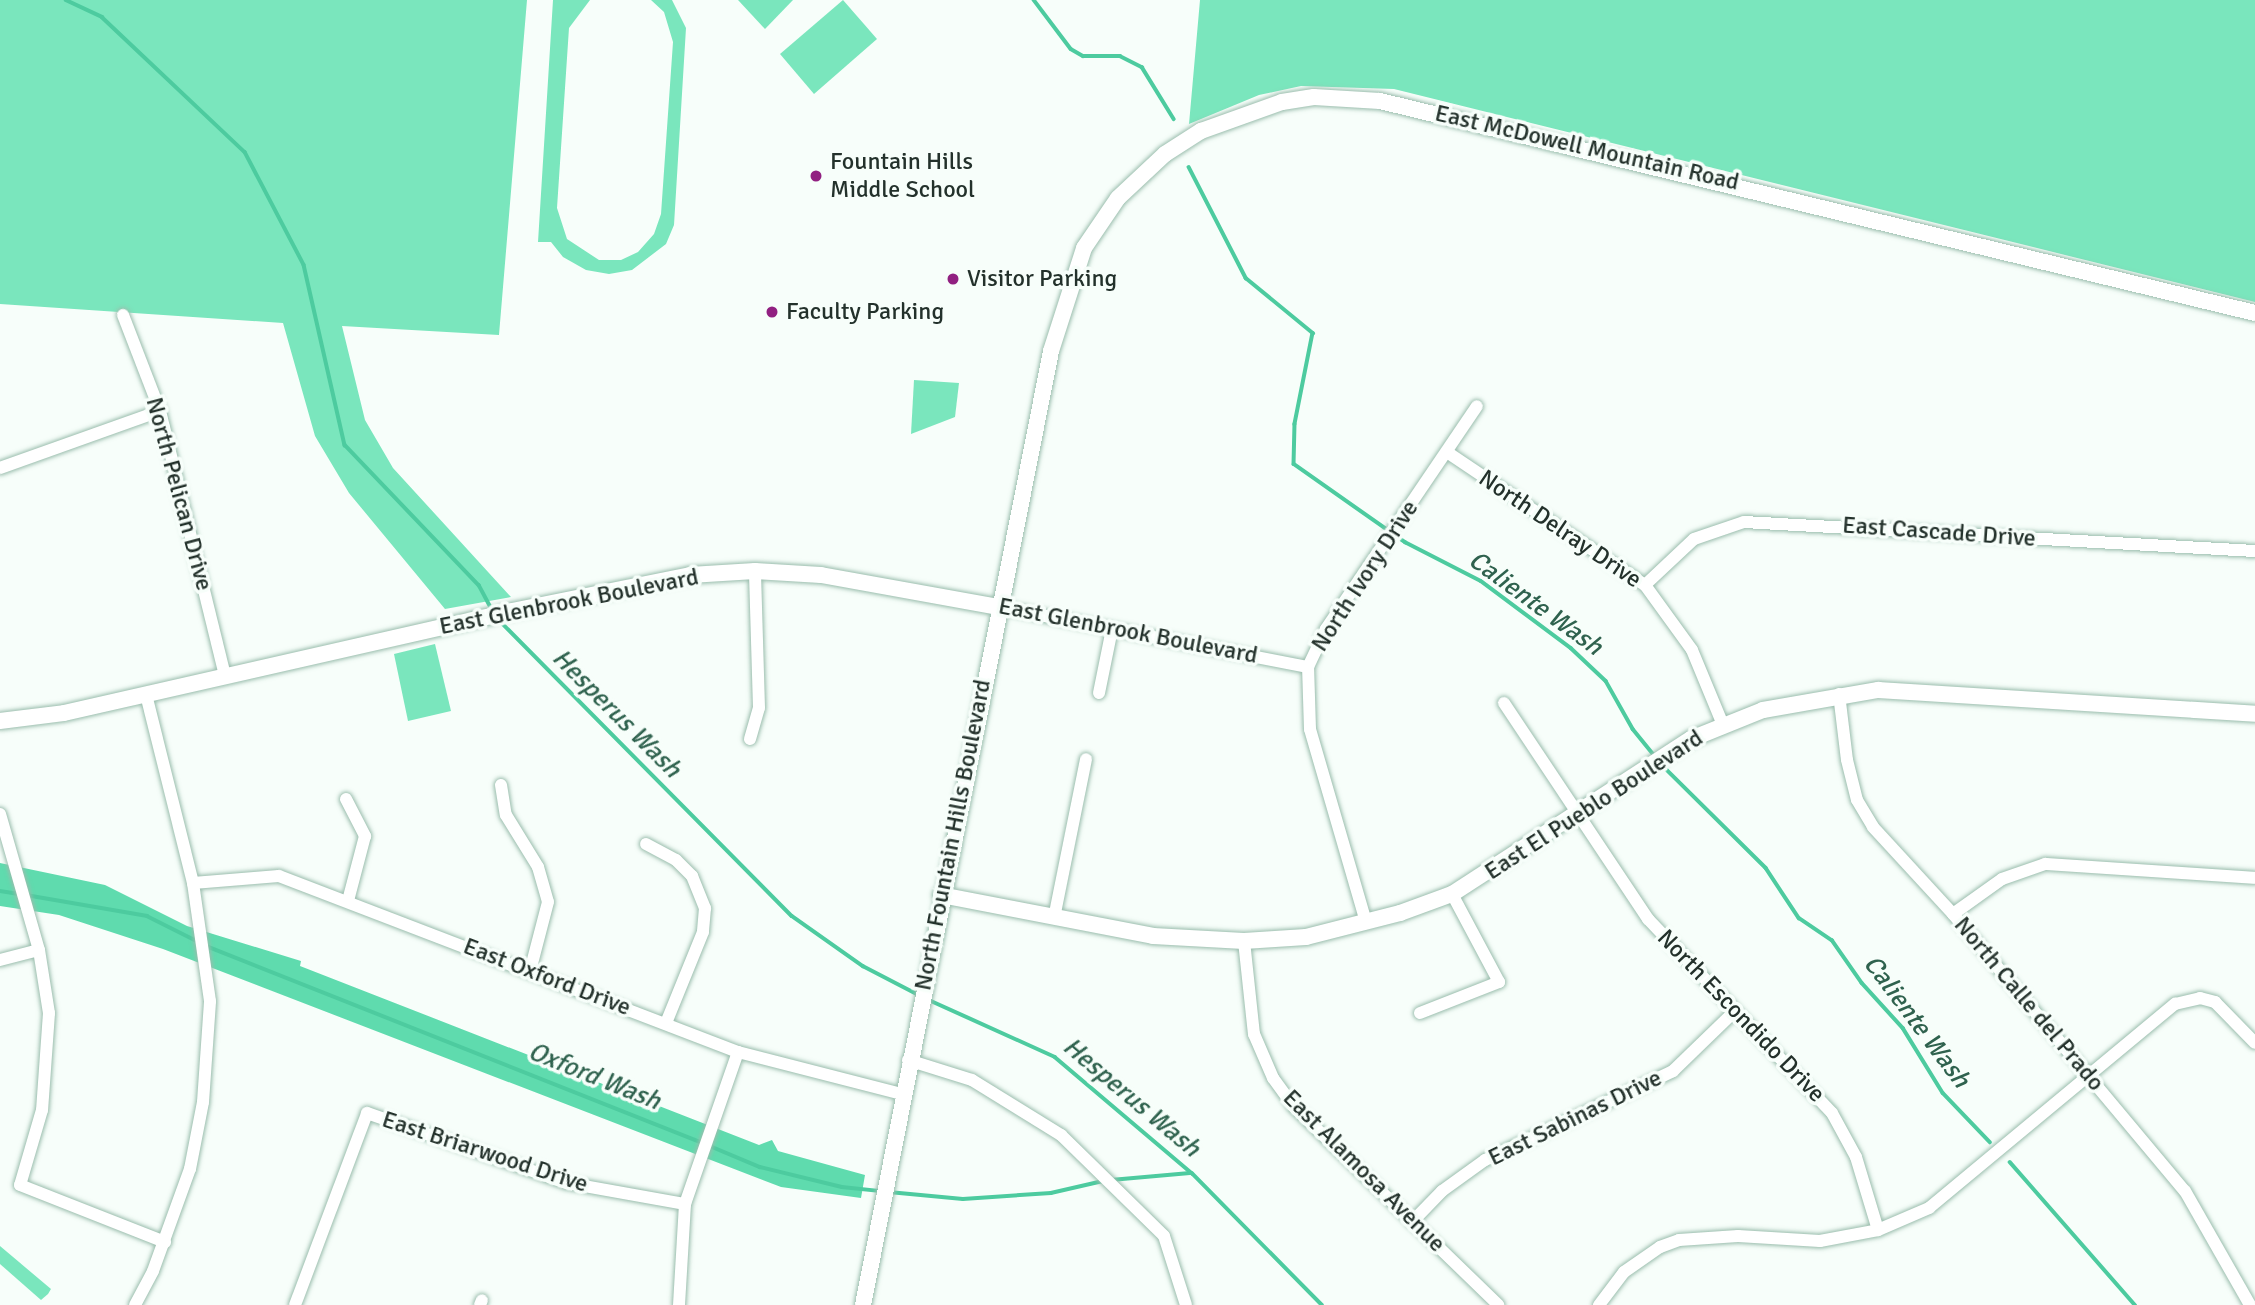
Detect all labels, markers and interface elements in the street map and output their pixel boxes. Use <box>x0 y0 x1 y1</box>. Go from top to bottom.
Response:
street label: East McDowell Mountain Road <box>1432 99 1742 197</box>
place label: Fountain Hills Middle School <box>830 148 975 204</box>
marker: Fountain Hills Middle School <box>808 168 824 184</box>
place label: Visitor Parking <box>967 265 1117 293</box>
marker: Visitor Parking <box>945 271 961 287</box>
place label: Faculty Parking <box>786 298 944 326</box>
marker: Faculty Parking <box>764 304 780 320</box>
street label: North Pelican Drive <box>139 394 219 594</box>
street label: North Delray Drive <box>1473 464 1647 594</box>
street label: North Ivory Drive <box>1305 495 1425 657</box>
street label: East Cascade Drive <box>1841 511 2037 553</box>
water label: Caliente Wash <box>1462 545 1608 663</box>
street label: East Glenbrook Boulevard <box>437 563 701 641</box>
street label: East Glenbrook Boulevard <box>996 592 1260 670</box>
water label: Hesperus Wash <box>545 643 687 785</box>
street label: North Fountain Hills Boulevard <box>909 677 997 993</box>
street label: East El Pueblo Boulevard <box>1480 724 1708 886</box>
street label: North Calle del Prado <box>1948 911 2110 1097</box>
street label: North Escondido Drive <box>1651 924 1831 1108</box>
street label: East Oxford Drive <box>459 932 635 1022</box>
water label: Caliente Wash <box>1856 950 1976 1094</box>
water label: Hesperus Wash <box>1056 1032 1206 1164</box>
water label: Oxford Wash <box>523 1036 665 1118</box>
street label: East Sabinas Drive <box>1484 1064 1666 1172</box>
street label: East Alamosa Avenue <box>1277 1084 1451 1258</box>
street label: East Briarwood Drive <box>378 1105 592 1199</box>

